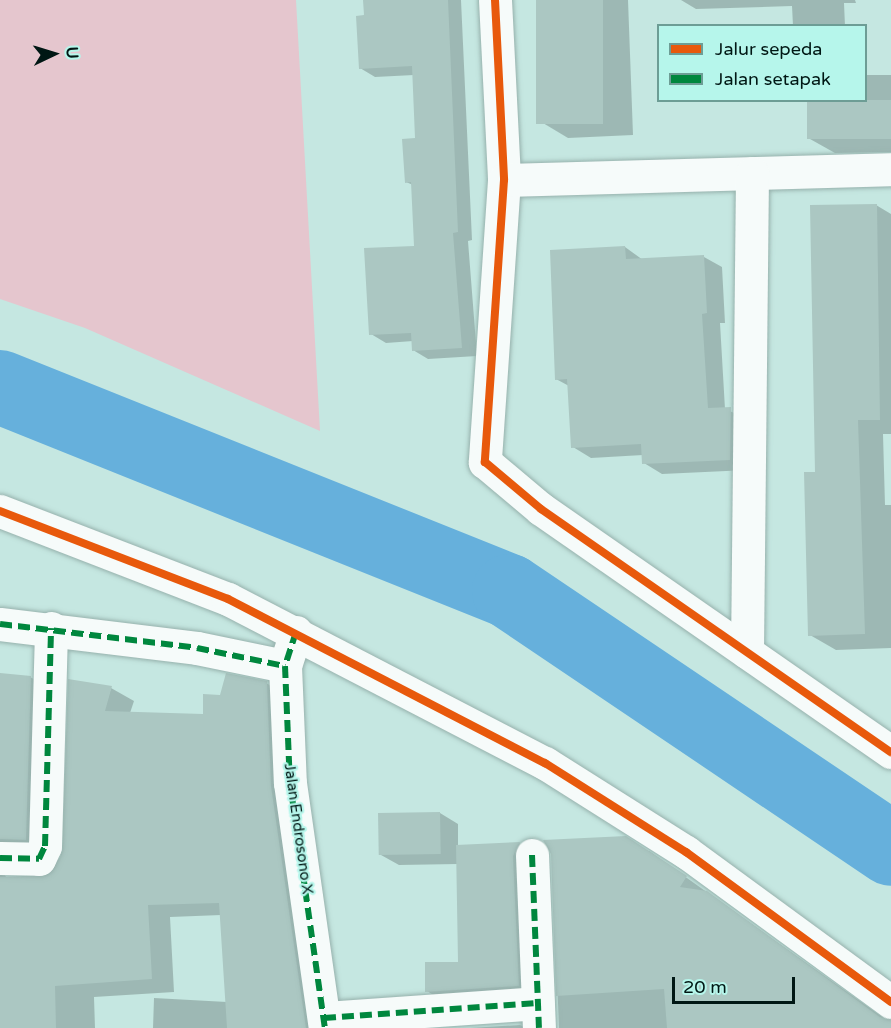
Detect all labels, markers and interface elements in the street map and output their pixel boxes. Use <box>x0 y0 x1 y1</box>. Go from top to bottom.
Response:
north arrow <box>24 24 84 84</box>
legend <box>657 24 867 102</box>
text: Jalur sepeda <box>715 38 822 60</box>
text: U <box>62 46 82 59</box>
text: Jalan setapak <box>715 68 831 90</box>
street label: Jalan Endrosono X <box>280 762 316 896</box>
scale bar <box>675 965 798 1003</box>
text: 20 m <box>683 976 727 998</box>

